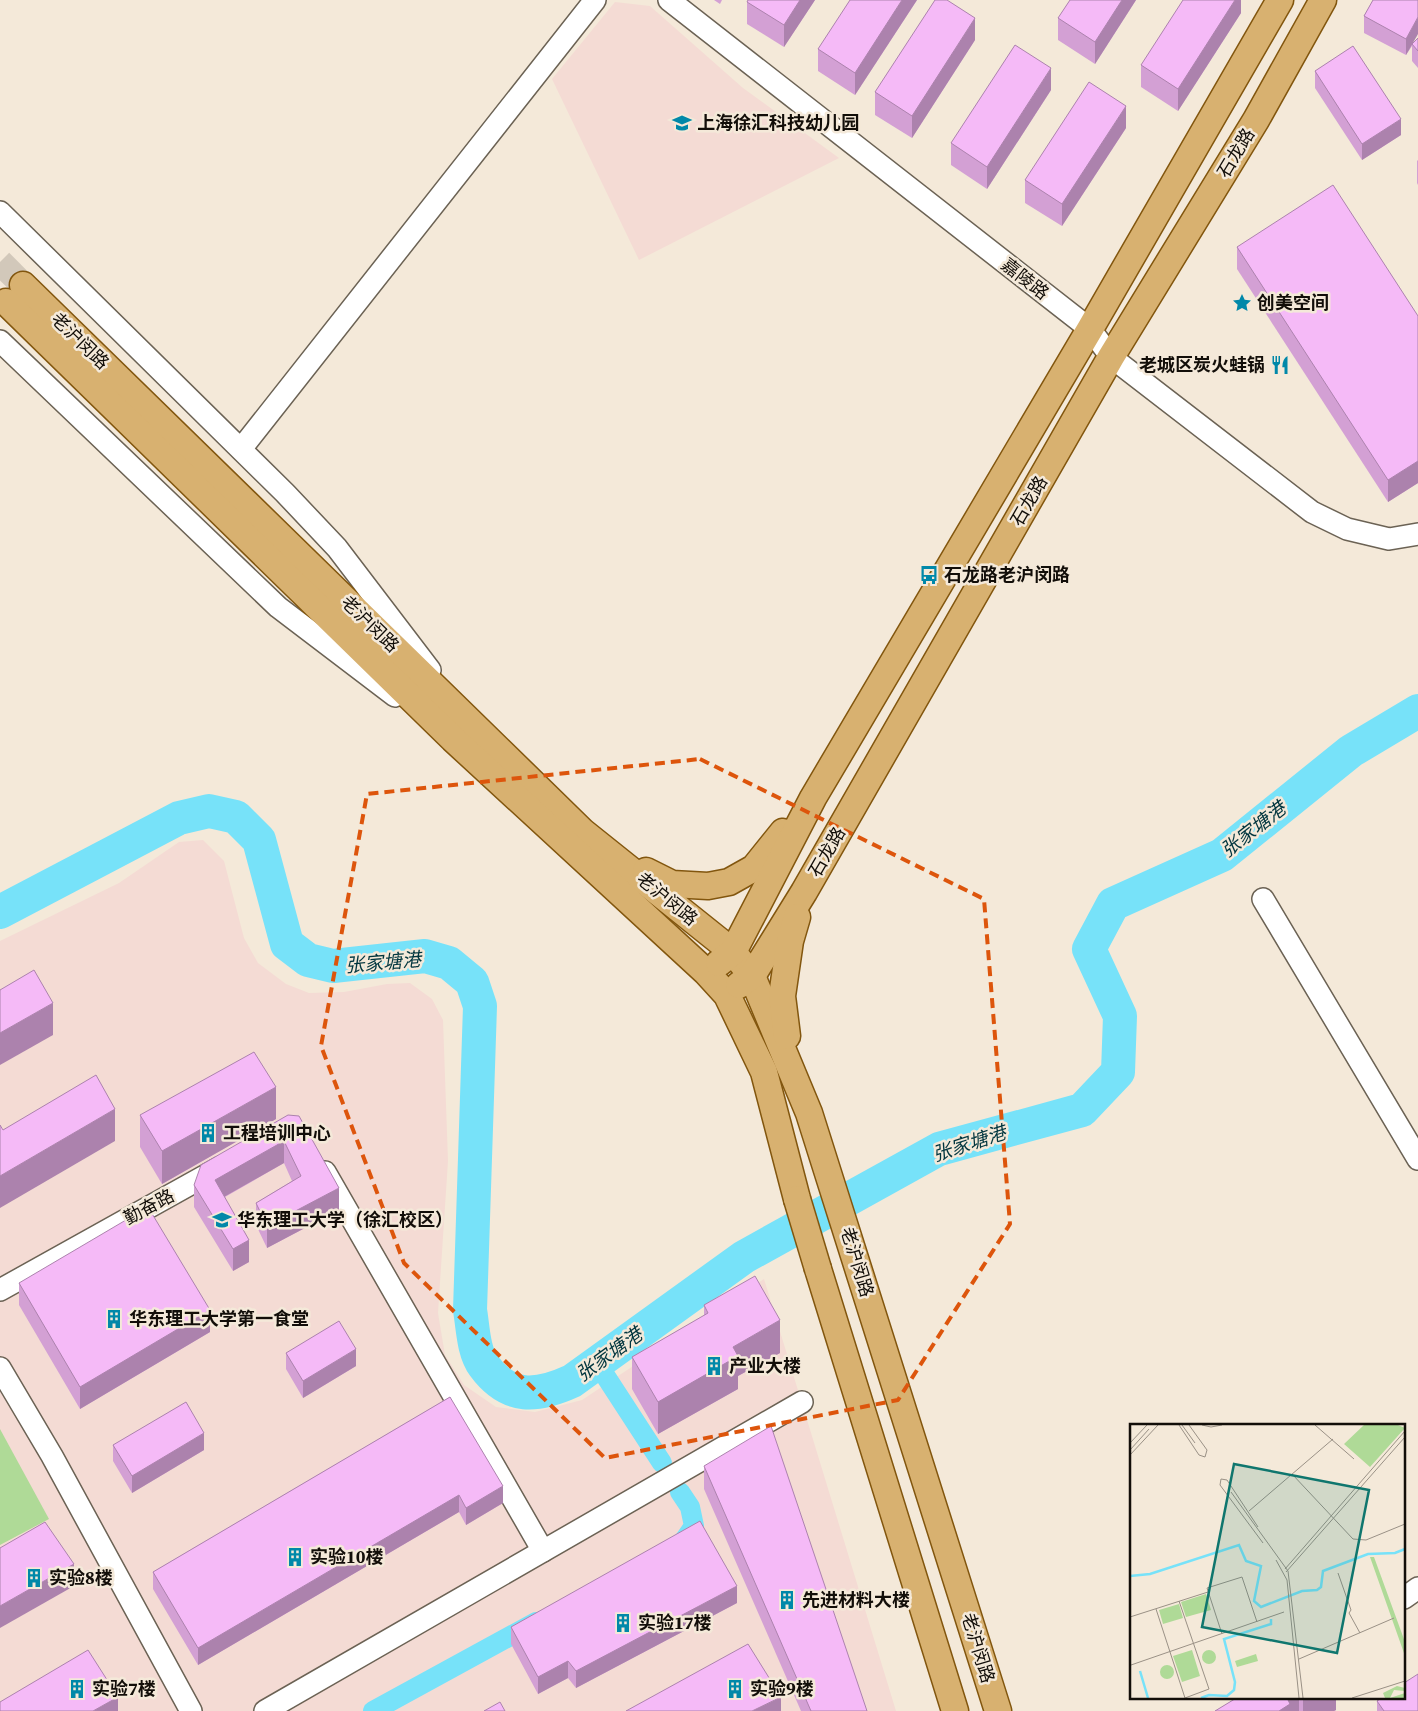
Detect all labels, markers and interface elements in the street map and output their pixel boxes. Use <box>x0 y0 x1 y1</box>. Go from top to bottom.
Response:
place label: 上海徐汇科技幼儿园 <box>697 110 859 135</box>
school or university icon: 上海徐汇科技幼儿园 <box>671 112 693 134</box>
street label: 石龙路 <box>1211 123 1260 182</box>
street label: 嘉陵路 <box>996 252 1054 305</box>
place label: 创美空间 <box>1257 290 1329 315</box>
place icon: 创美空间 <box>1231 292 1253 314</box>
street label: 老沪闵路 <box>46 307 115 375</box>
place label: 老城区炭火蛙锅 <box>1139 352 1265 377</box>
restaurant icon: 老城区炭火蛙锅 <box>1269 354 1291 376</box>
street label: 石龙路 <box>1004 471 1053 530</box>
place label: 石龙路老沪闵路 <box>944 562 1070 587</box>
bus stop icon: 石龙路老沪闵路 <box>918 564 940 586</box>
street label: 老沪闵路 <box>336 590 405 658</box>
water label: 张家塘港 <box>1215 794 1293 863</box>
street label: 石龙路 <box>802 822 851 881</box>
street label: 老沪闵路 <box>631 866 703 931</box>
water label: 张家塘港 <box>344 945 425 978</box>
water label: 张家塘港 <box>929 1118 1012 1167</box>
place label: 工程培训中心 <box>223 1120 331 1145</box>
building icon: 工程培训中心 <box>197 1122 219 1144</box>
street label: 勤奋路 <box>119 1183 178 1230</box>
place label: 华东理工大学（徐汇校区） <box>237 1207 453 1232</box>
school or university icon: 华东理工大学（徐汇校区） <box>211 1209 233 1231</box>
street label: 老沪闵路 <box>835 1224 880 1300</box>
place label: 华东理工大学第一食堂 <box>129 1306 309 1331</box>
building icon: 华东理工大学第一食堂 <box>103 1308 125 1330</box>
water label: 张家塘港 <box>571 1319 650 1387</box>
place label: 产业大楼 <box>729 1353 801 1378</box>
building icon: 产业大楼 <box>703 1355 725 1377</box>
inset map <box>1130 1424 1406 1698</box>
place label: 实验10楼 <box>310 1544 384 1569</box>
building icon: 实验10楼 <box>284 1546 306 1568</box>
place label: 实验8楼 <box>49 1565 113 1590</box>
building icon: 实验8楼 <box>23 1567 45 1589</box>
place label: 先进材料大楼 <box>802 1587 910 1612</box>
building icon: 先进材料大楼 <box>776 1589 798 1611</box>
place label: 实验17楼 <box>638 1610 712 1635</box>
street label: 老沪闵路 <box>956 1610 1001 1686</box>
building icon: 实验17楼 <box>612 1612 634 1634</box>
place label: 实验7楼 <box>92 1676 156 1701</box>
place label: 实验9楼 <box>750 1676 814 1701</box>
building icon: 实验7楼 <box>66 1678 88 1700</box>
building icon: 实验9楼 <box>724 1678 746 1700</box>

